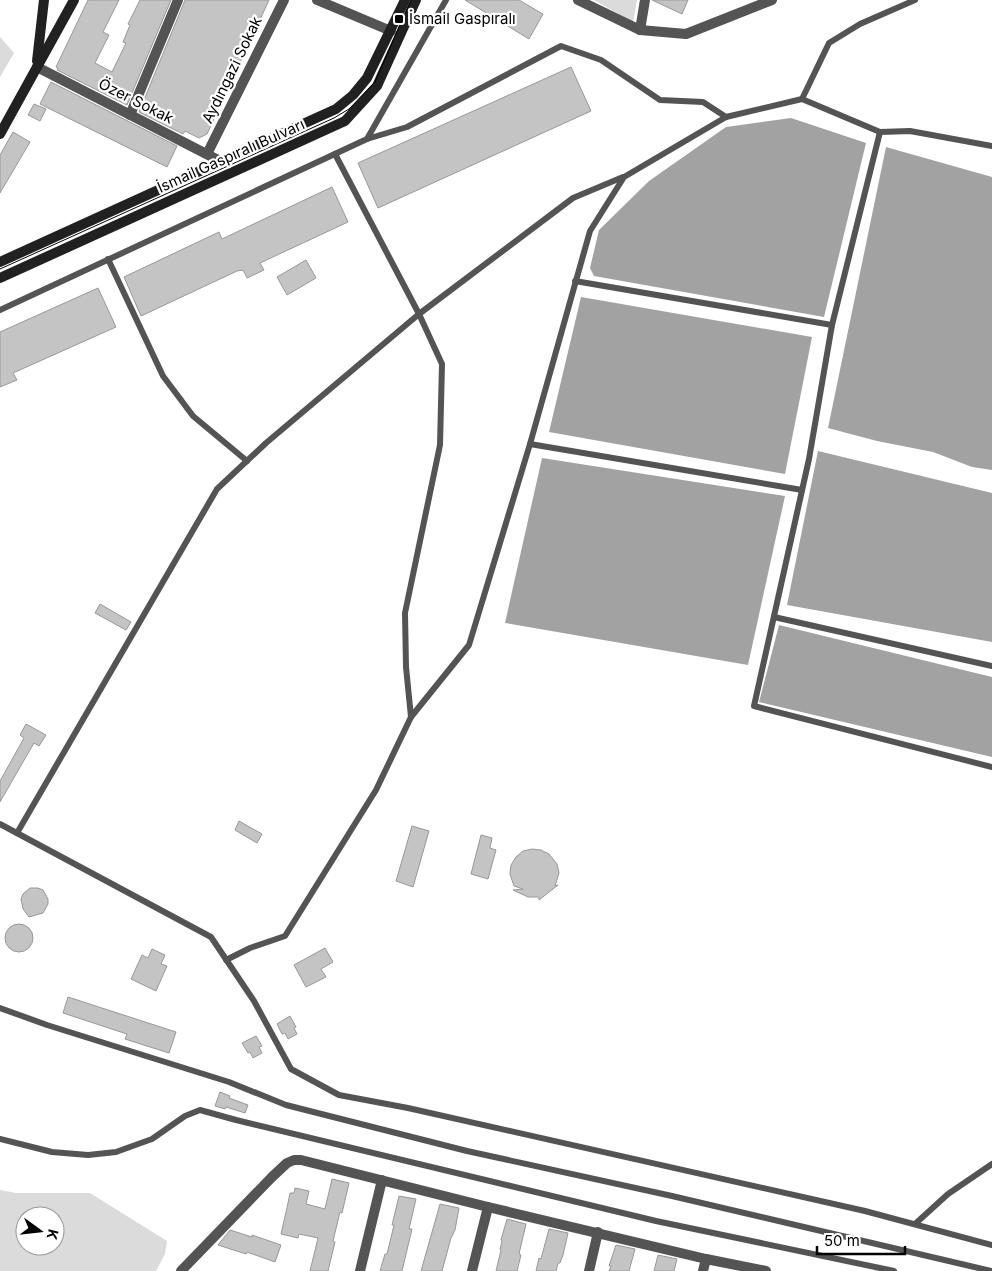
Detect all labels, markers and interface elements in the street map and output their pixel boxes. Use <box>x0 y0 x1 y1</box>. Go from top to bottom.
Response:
place label: İsmail Gaspıralı <box>409 9 516 28</box>
street label: Aydıngazi Sokak <box>197 13 266 126</box>
marker: İsmail Gaspıralı <box>393 13 405 25</box>
street label: Özer Sokak <box>96 74 178 128</box>
street label: İsmail Gaspıralı Bulvarı <box>154 114 308 197</box>
north arrow <box>15 1206 65 1256</box>
scale bar <box>817 1224 904 1256</box>
text: K <box>44 1227 63 1242</box>
text: 50 m <box>824 1231 860 1250</box>

